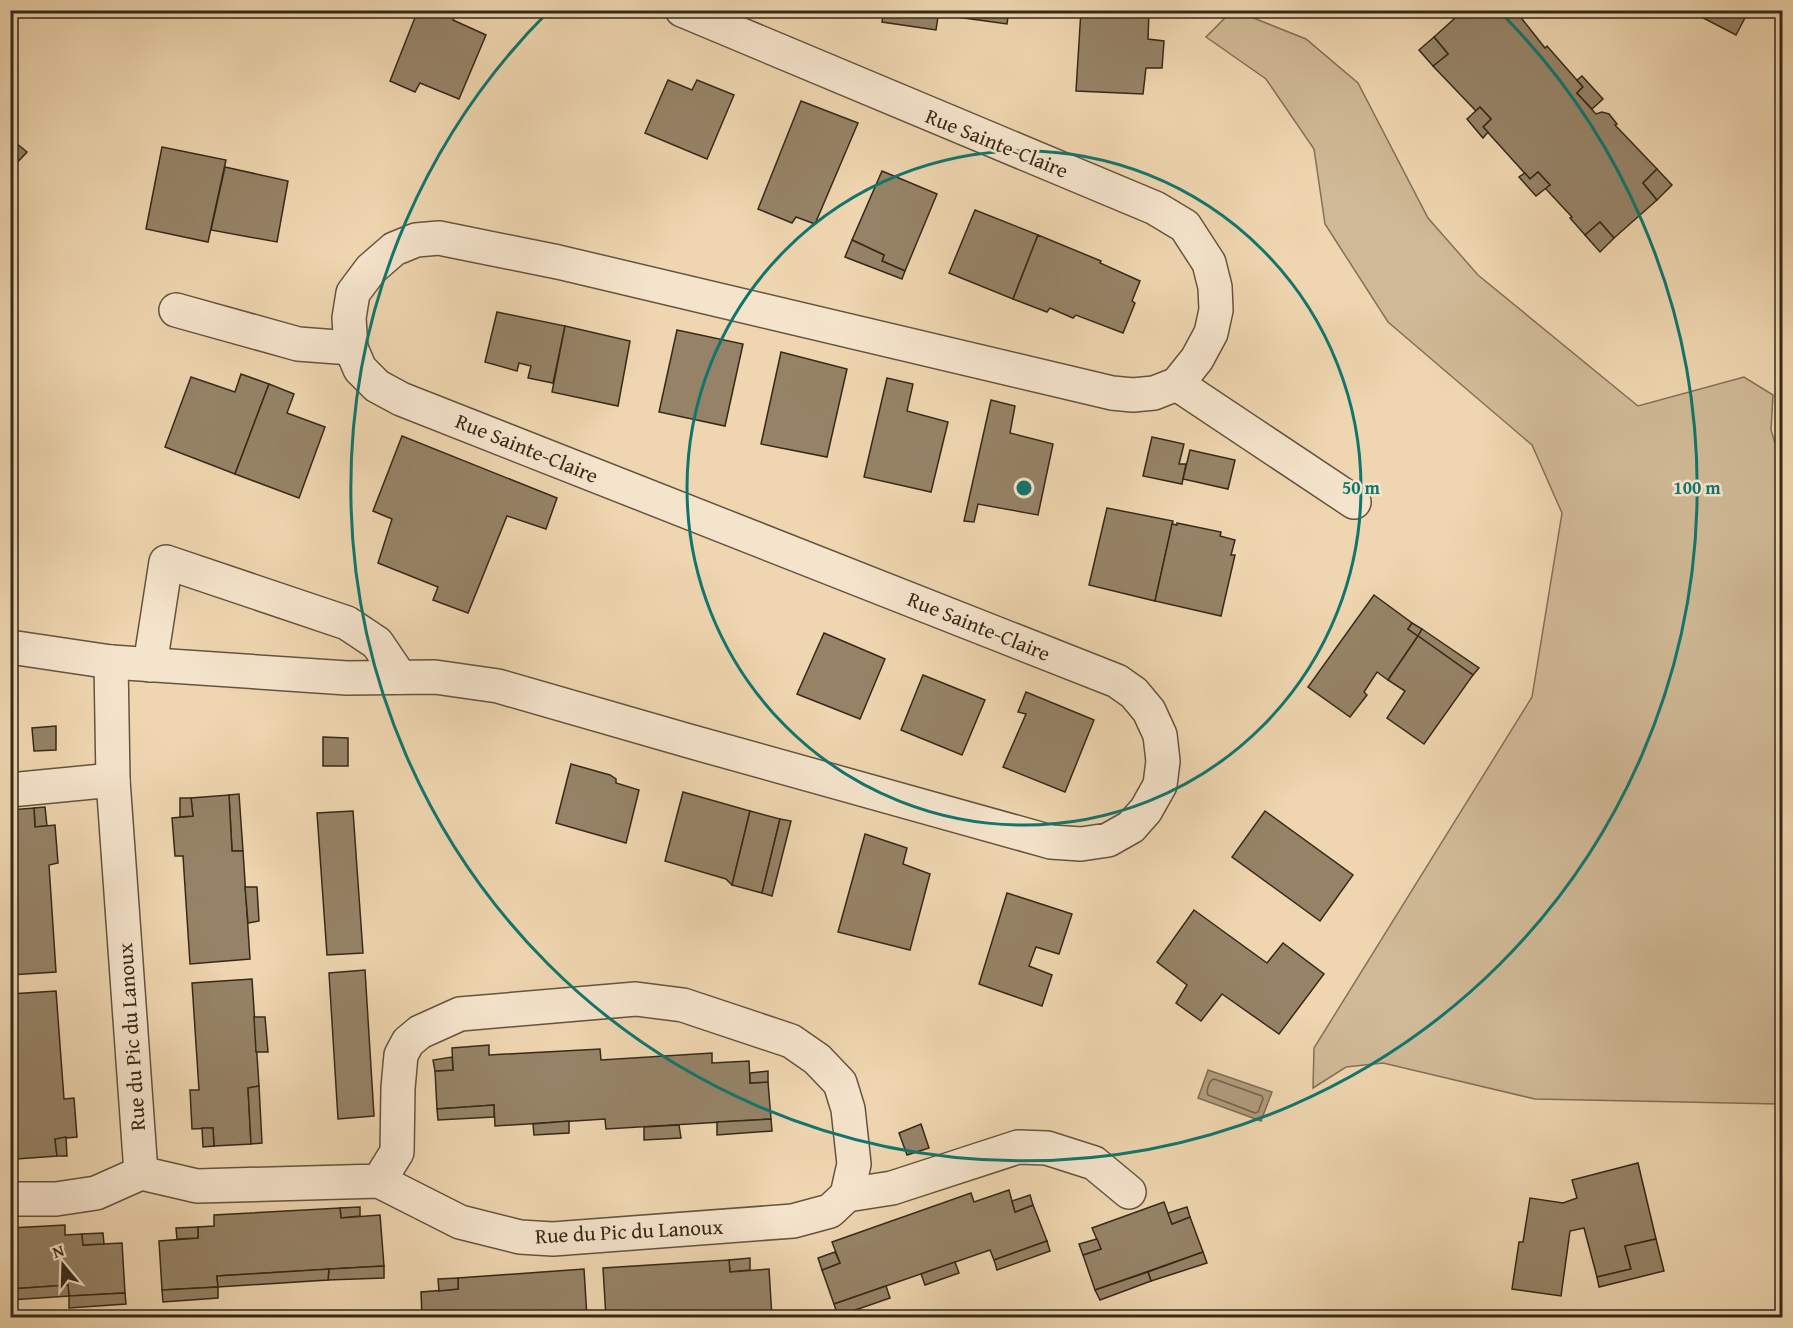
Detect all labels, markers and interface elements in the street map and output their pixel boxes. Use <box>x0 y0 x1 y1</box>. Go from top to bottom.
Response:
street label: Rue Sainte-Claire <box>921 100 1073 186</box>
street label: Rue Sainte-Claire <box>451 405 603 491</box>
text: 50 m <box>1342 474 1381 501</box>
text: 100 m <box>1673 474 1721 501</box>
centre of rings <box>1014 478 1034 498</box>
street label: Rue Sainte-Claire <box>903 583 1055 669</box>
street label: Rue du Pic du Lanoux <box>109 942 153 1132</box>
street label: Rue du Pic du Lanoux <box>534 1211 724 1251</box>
north arrow <box>33 1235 93 1295</box>
text: N <box>49 1238 67 1264</box>

